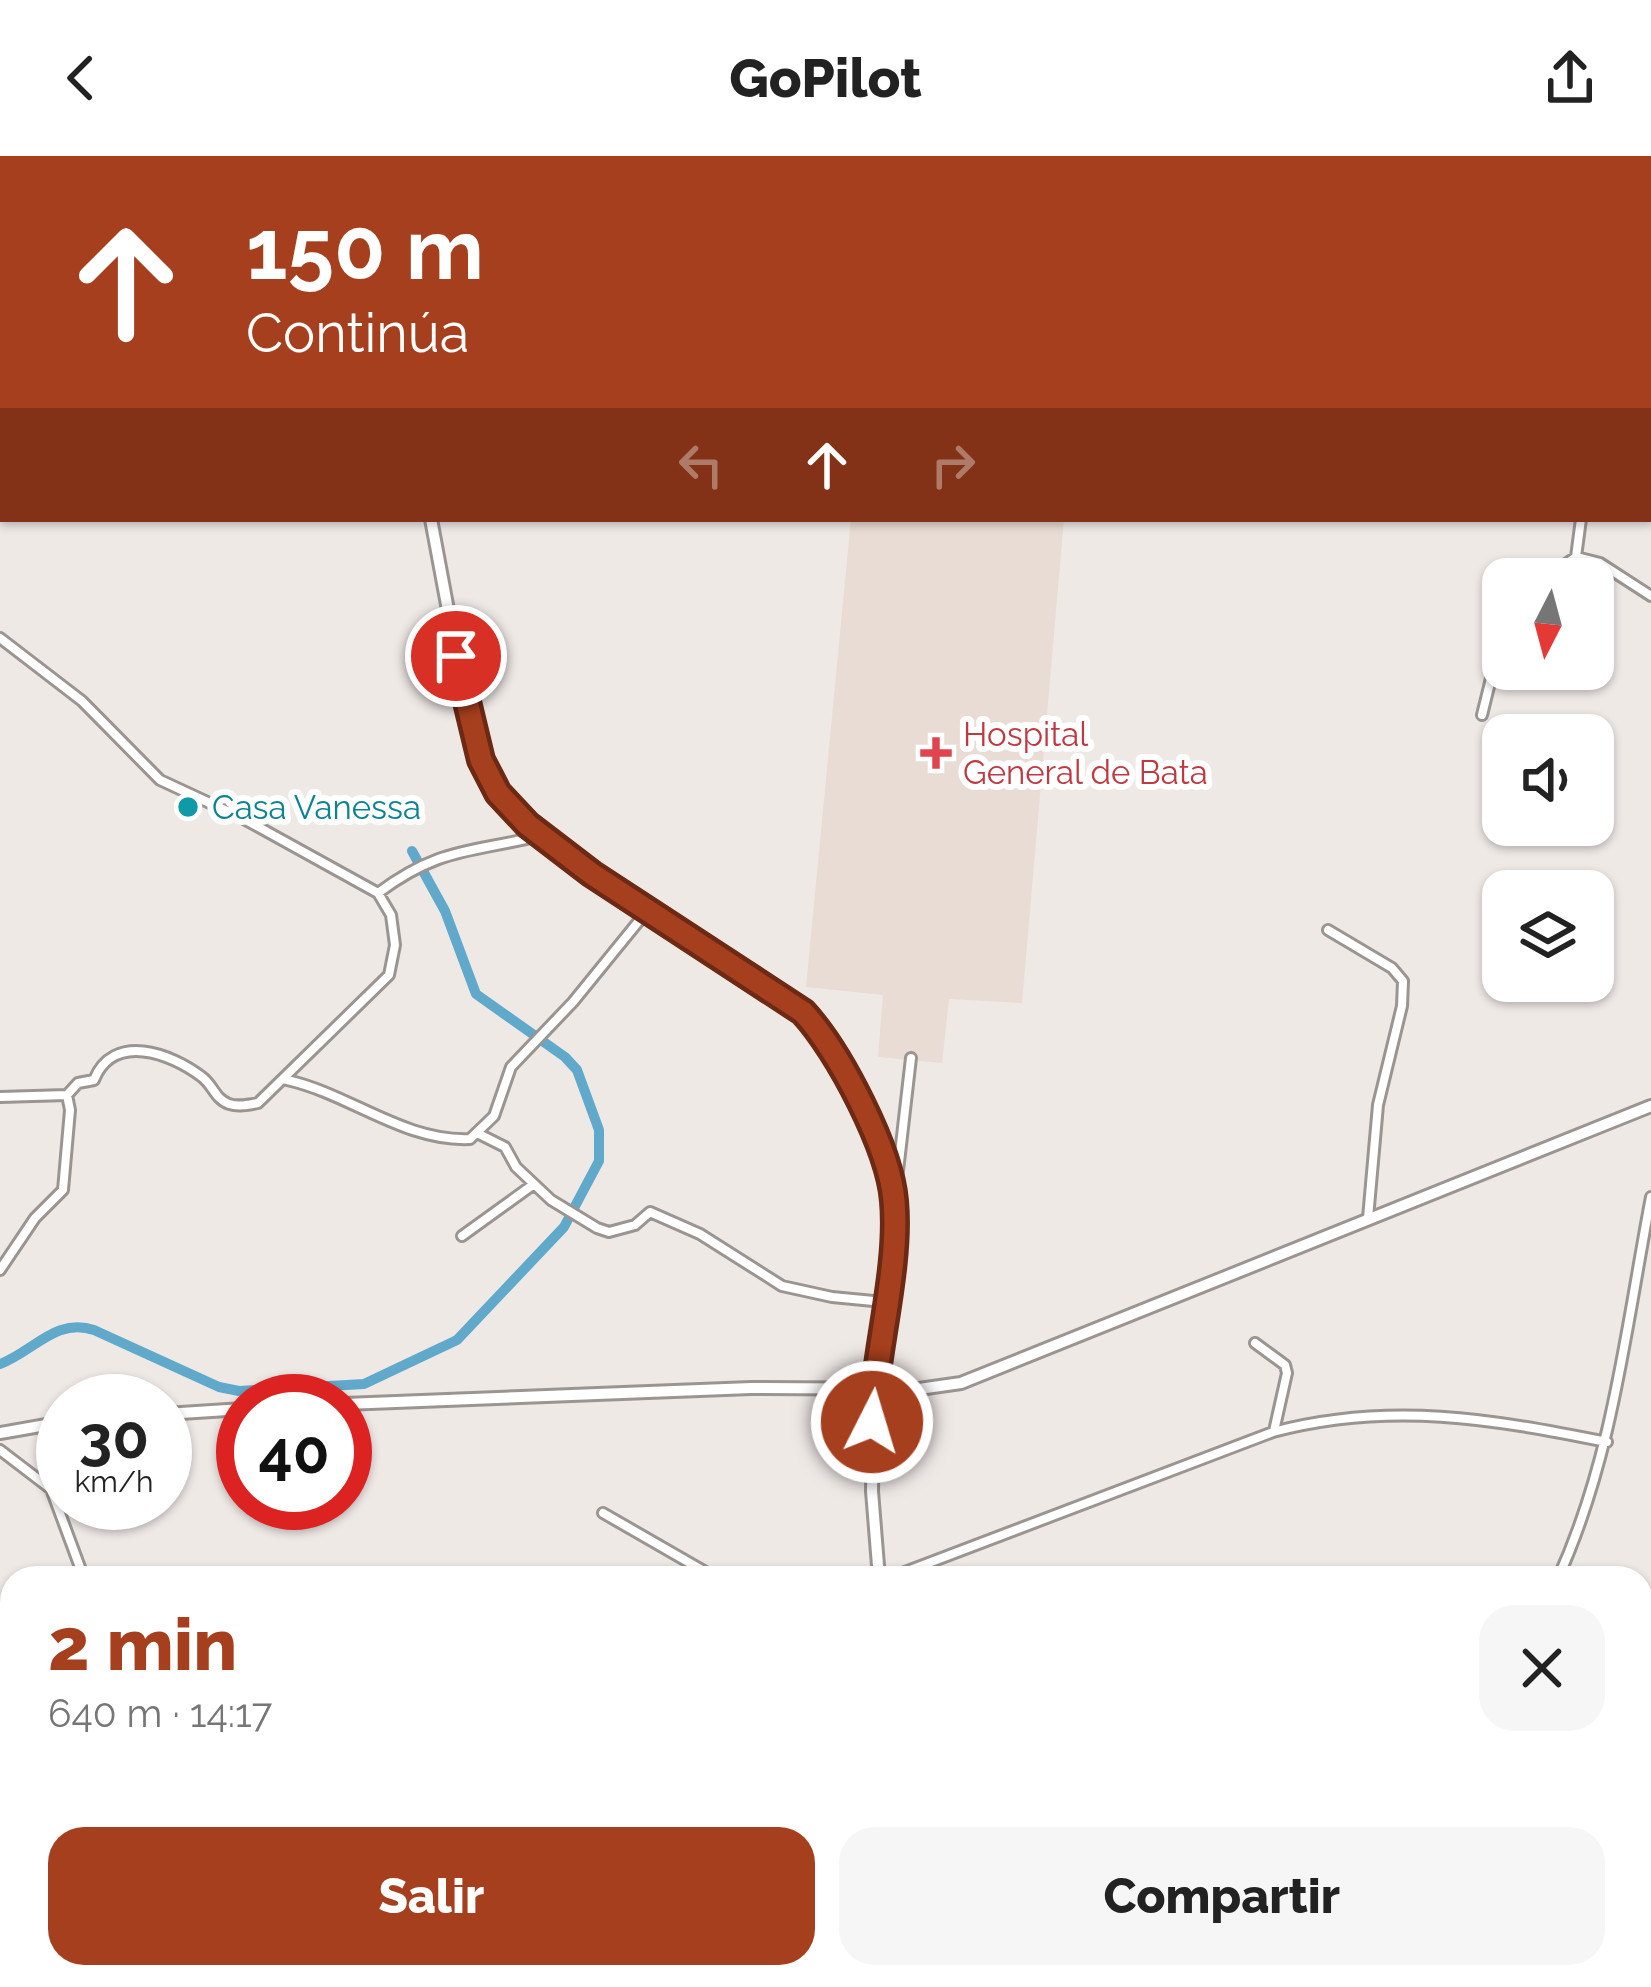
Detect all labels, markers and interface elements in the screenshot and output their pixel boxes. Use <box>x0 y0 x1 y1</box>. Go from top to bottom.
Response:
icon: back <box>48 45 114 111</box>
icon: share <box>1537 45 1603 111</box>
text: GoPilot <box>729 46 922 110</box>
text: 150 m <box>246 200 484 299</box>
icon: ahead <box>48 204 204 360</box>
text: Continúa <box>246 301 469 365</box>
icon: left <box>668 432 734 498</box>
icon: ahead <box>794 432 860 498</box>
icon: right <box>920 432 986 498</box>
north arrow <box>1482 558 1614 690</box>
map controls <box>1482 558 1614 1002</box>
pin <box>405 605 507 707</box>
icon: arrive <box>423 623 489 689</box>
button: sound <box>1482 714 1614 846</box>
place label: Hospital General de Bata <box>963 715 1208 792</box>
marker: Hospital General de Bata <box>920 737 952 769</box>
place label: Casa Vanessa <box>212 788 421 827</box>
marker: Casa Vanessa <box>175 794 201 820</box>
button: layers <box>1482 870 1614 1002</box>
position arrow <box>809 1359 935 1485</box>
speed limit sign: 40 <box>216 1374 372 1530</box>
text: 30 <box>79 1402 149 1472</box>
text: km/h <box>74 1464 154 1499</box>
text: 2 min <box>48 1602 237 1687</box>
button: close <box>1479 1605 1605 1731</box>
text: 640 m · 14:17 <box>48 1690 272 1736</box>
button: Salir <box>48 1827 815 1965</box>
button: Compartir <box>839 1827 1605 1965</box>

